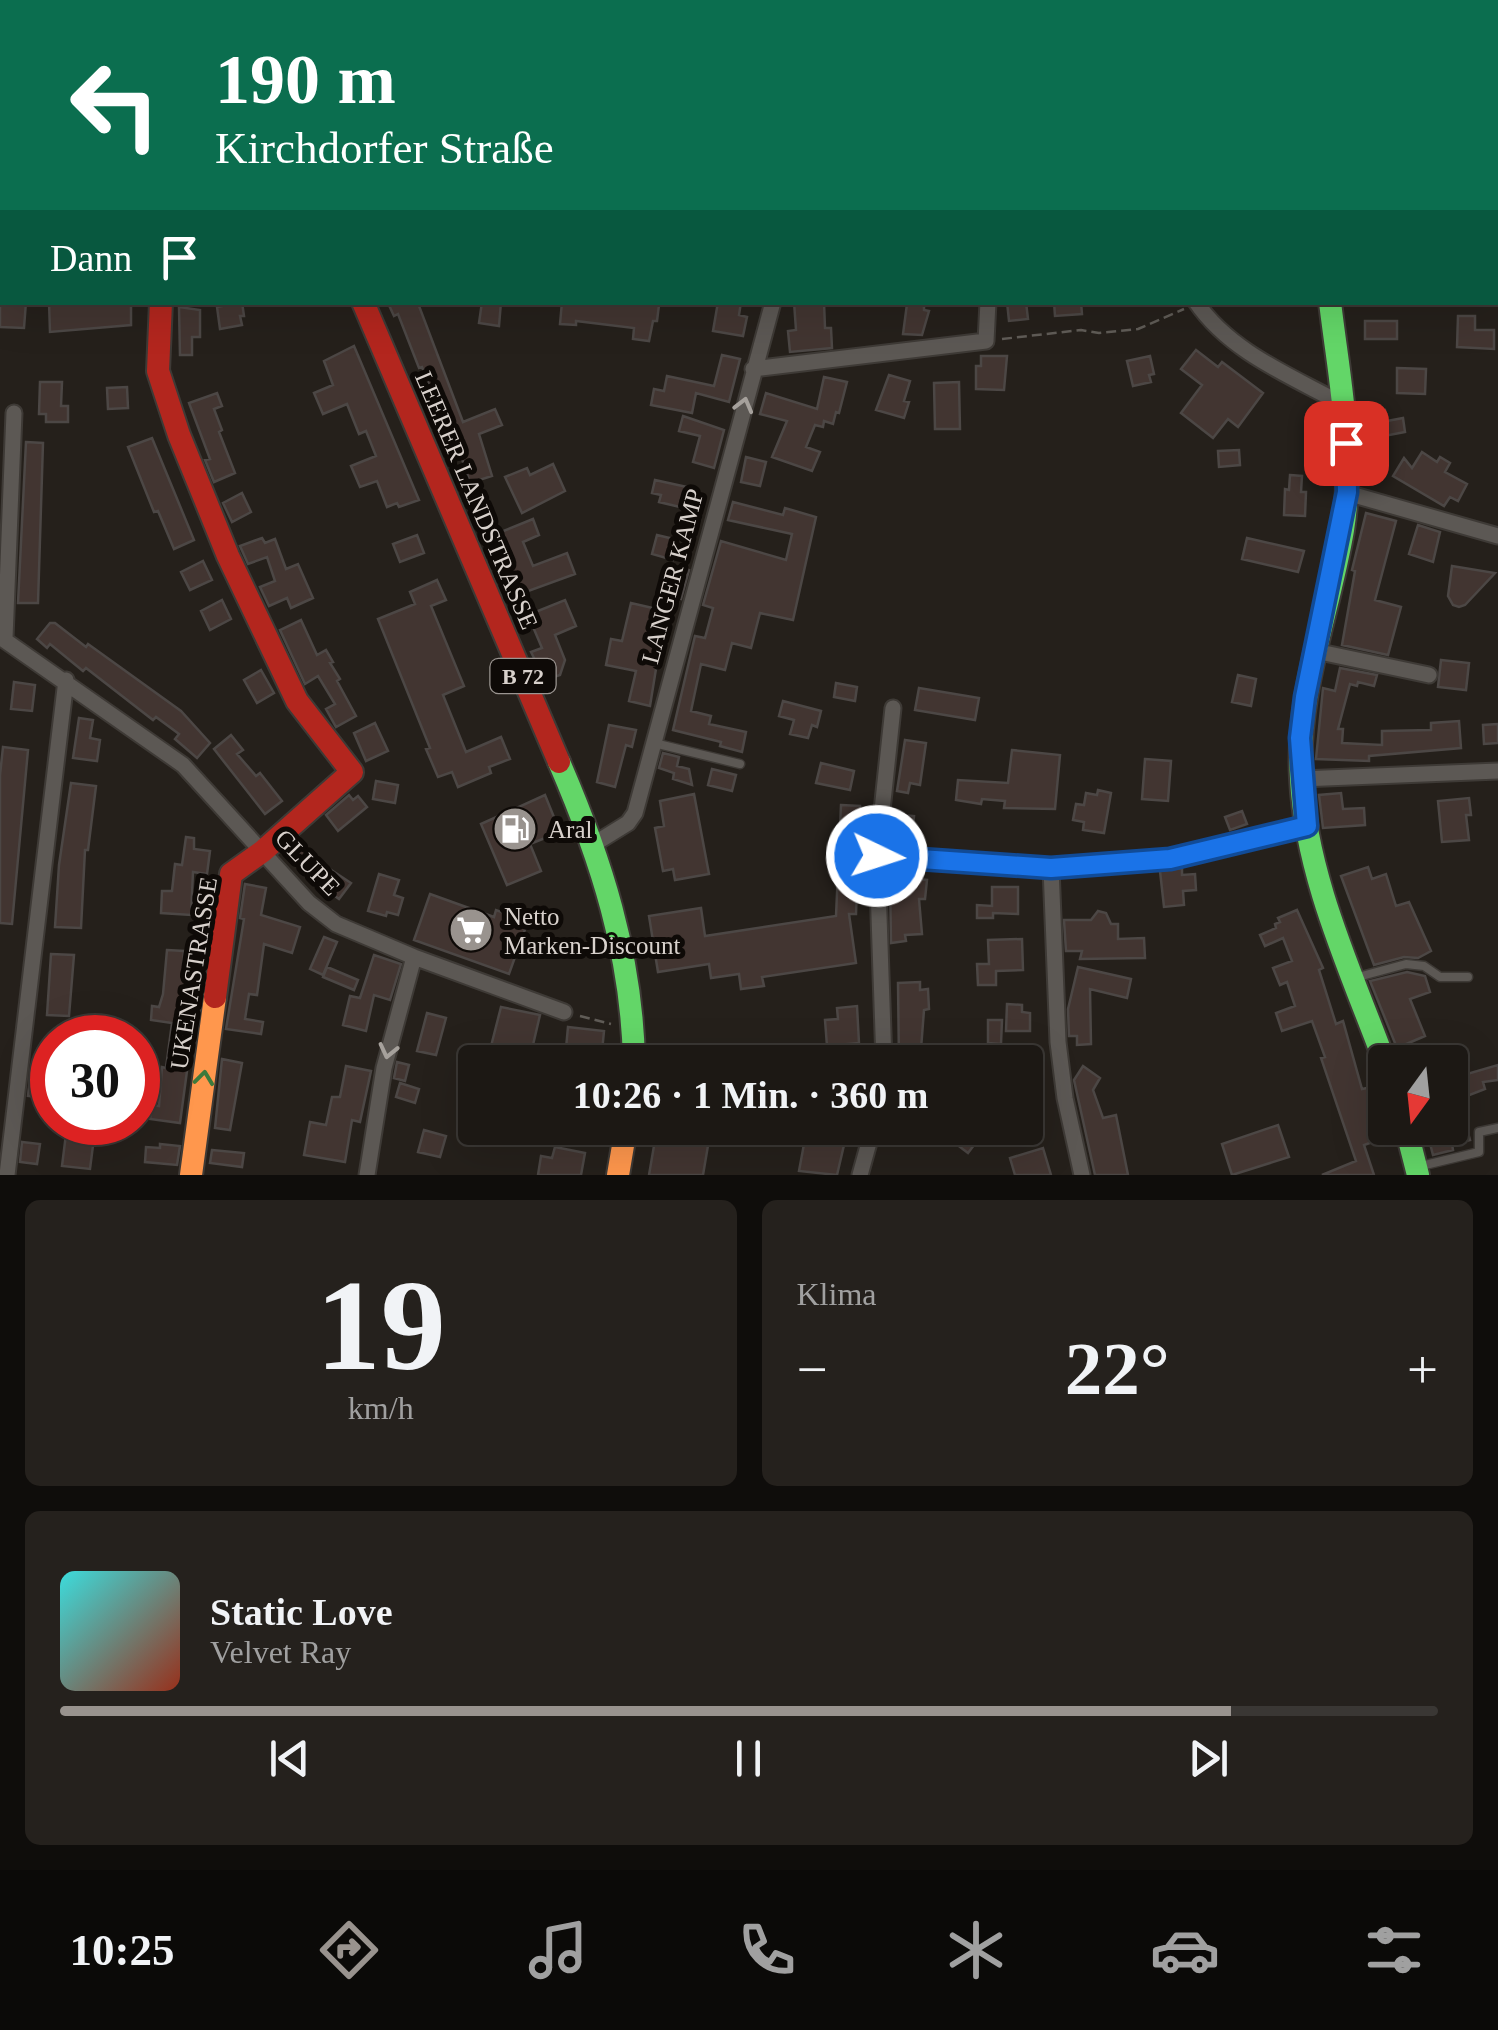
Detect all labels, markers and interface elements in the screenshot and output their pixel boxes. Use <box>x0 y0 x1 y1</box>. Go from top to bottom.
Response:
icon: left <box>50 40 180 170</box>
text: 190 m <box>215 41 396 118</box>
text: Kirchdorfer Straße <box>215 123 554 173</box>
icon: arrive <box>152 230 207 285</box>
text: Dann <box>50 237 132 279</box>
street label: LEERER LANDSTRASSE <box>410 367 543 633</box>
one-way arrow <box>732 397 753 415</box>
pin <box>1304 401 1389 486</box>
icon: arrive <box>1319 416 1374 471</box>
street label: LANGER KAMP <box>636 486 709 666</box>
road number: B 72 <box>490 659 556 693</box>
position arrow <box>825 804 929 908</box>
fuel station icon: Aral <box>492 806 538 852</box>
place label: Aral <box>548 816 592 843</box>
street label: GLUPE <box>270 824 345 901</box>
street label: UKENASTRASSE <box>165 875 222 1071</box>
place label: Netto Marken-Discount <box>504 903 680 959</box>
supermarket icon: Netto Marken-Discount <box>448 907 494 953</box>
speed limit sign: 30 <box>30 1015 160 1145</box>
one-way arrow <box>379 1042 400 1059</box>
north arrow <box>1368 1045 1468 1145</box>
map controls <box>1368 1045 1468 1145</box>
one-way arrow <box>192 1070 213 1087</box>
text: 10:26 · 1 Min. · 360 m <box>573 1074 928 1116</box>
text: 19 <box>316 1253 446 1397</box>
text: Klima <box>797 1276 876 1312</box>
text: 22° <box>1065 1327 1170 1410</box>
text: − <box>797 1339 828 1400</box>
text: + <box>1407 1339 1438 1400</box>
text: km/h <box>348 1390 414 1426</box>
text: Static Love <box>210 1591 393 1633</box>
text: Velvet Ray <box>210 1634 351 1670</box>
icon: previous <box>262 1731 317 1786</box>
icon: pause <box>721 1731 776 1786</box>
icon: next <box>1181 1731 1236 1786</box>
icon: directions <box>314 1915 384 1985</box>
icon: music <box>523 1915 593 1985</box>
icon: phone <box>732 1915 802 1985</box>
icon: climate <box>941 1915 1011 1985</box>
icon: car <box>1150 1915 1220 1985</box>
icon: filters <box>1359 1915 1429 1985</box>
text: 10:25 <box>70 1925 175 1975</box>

